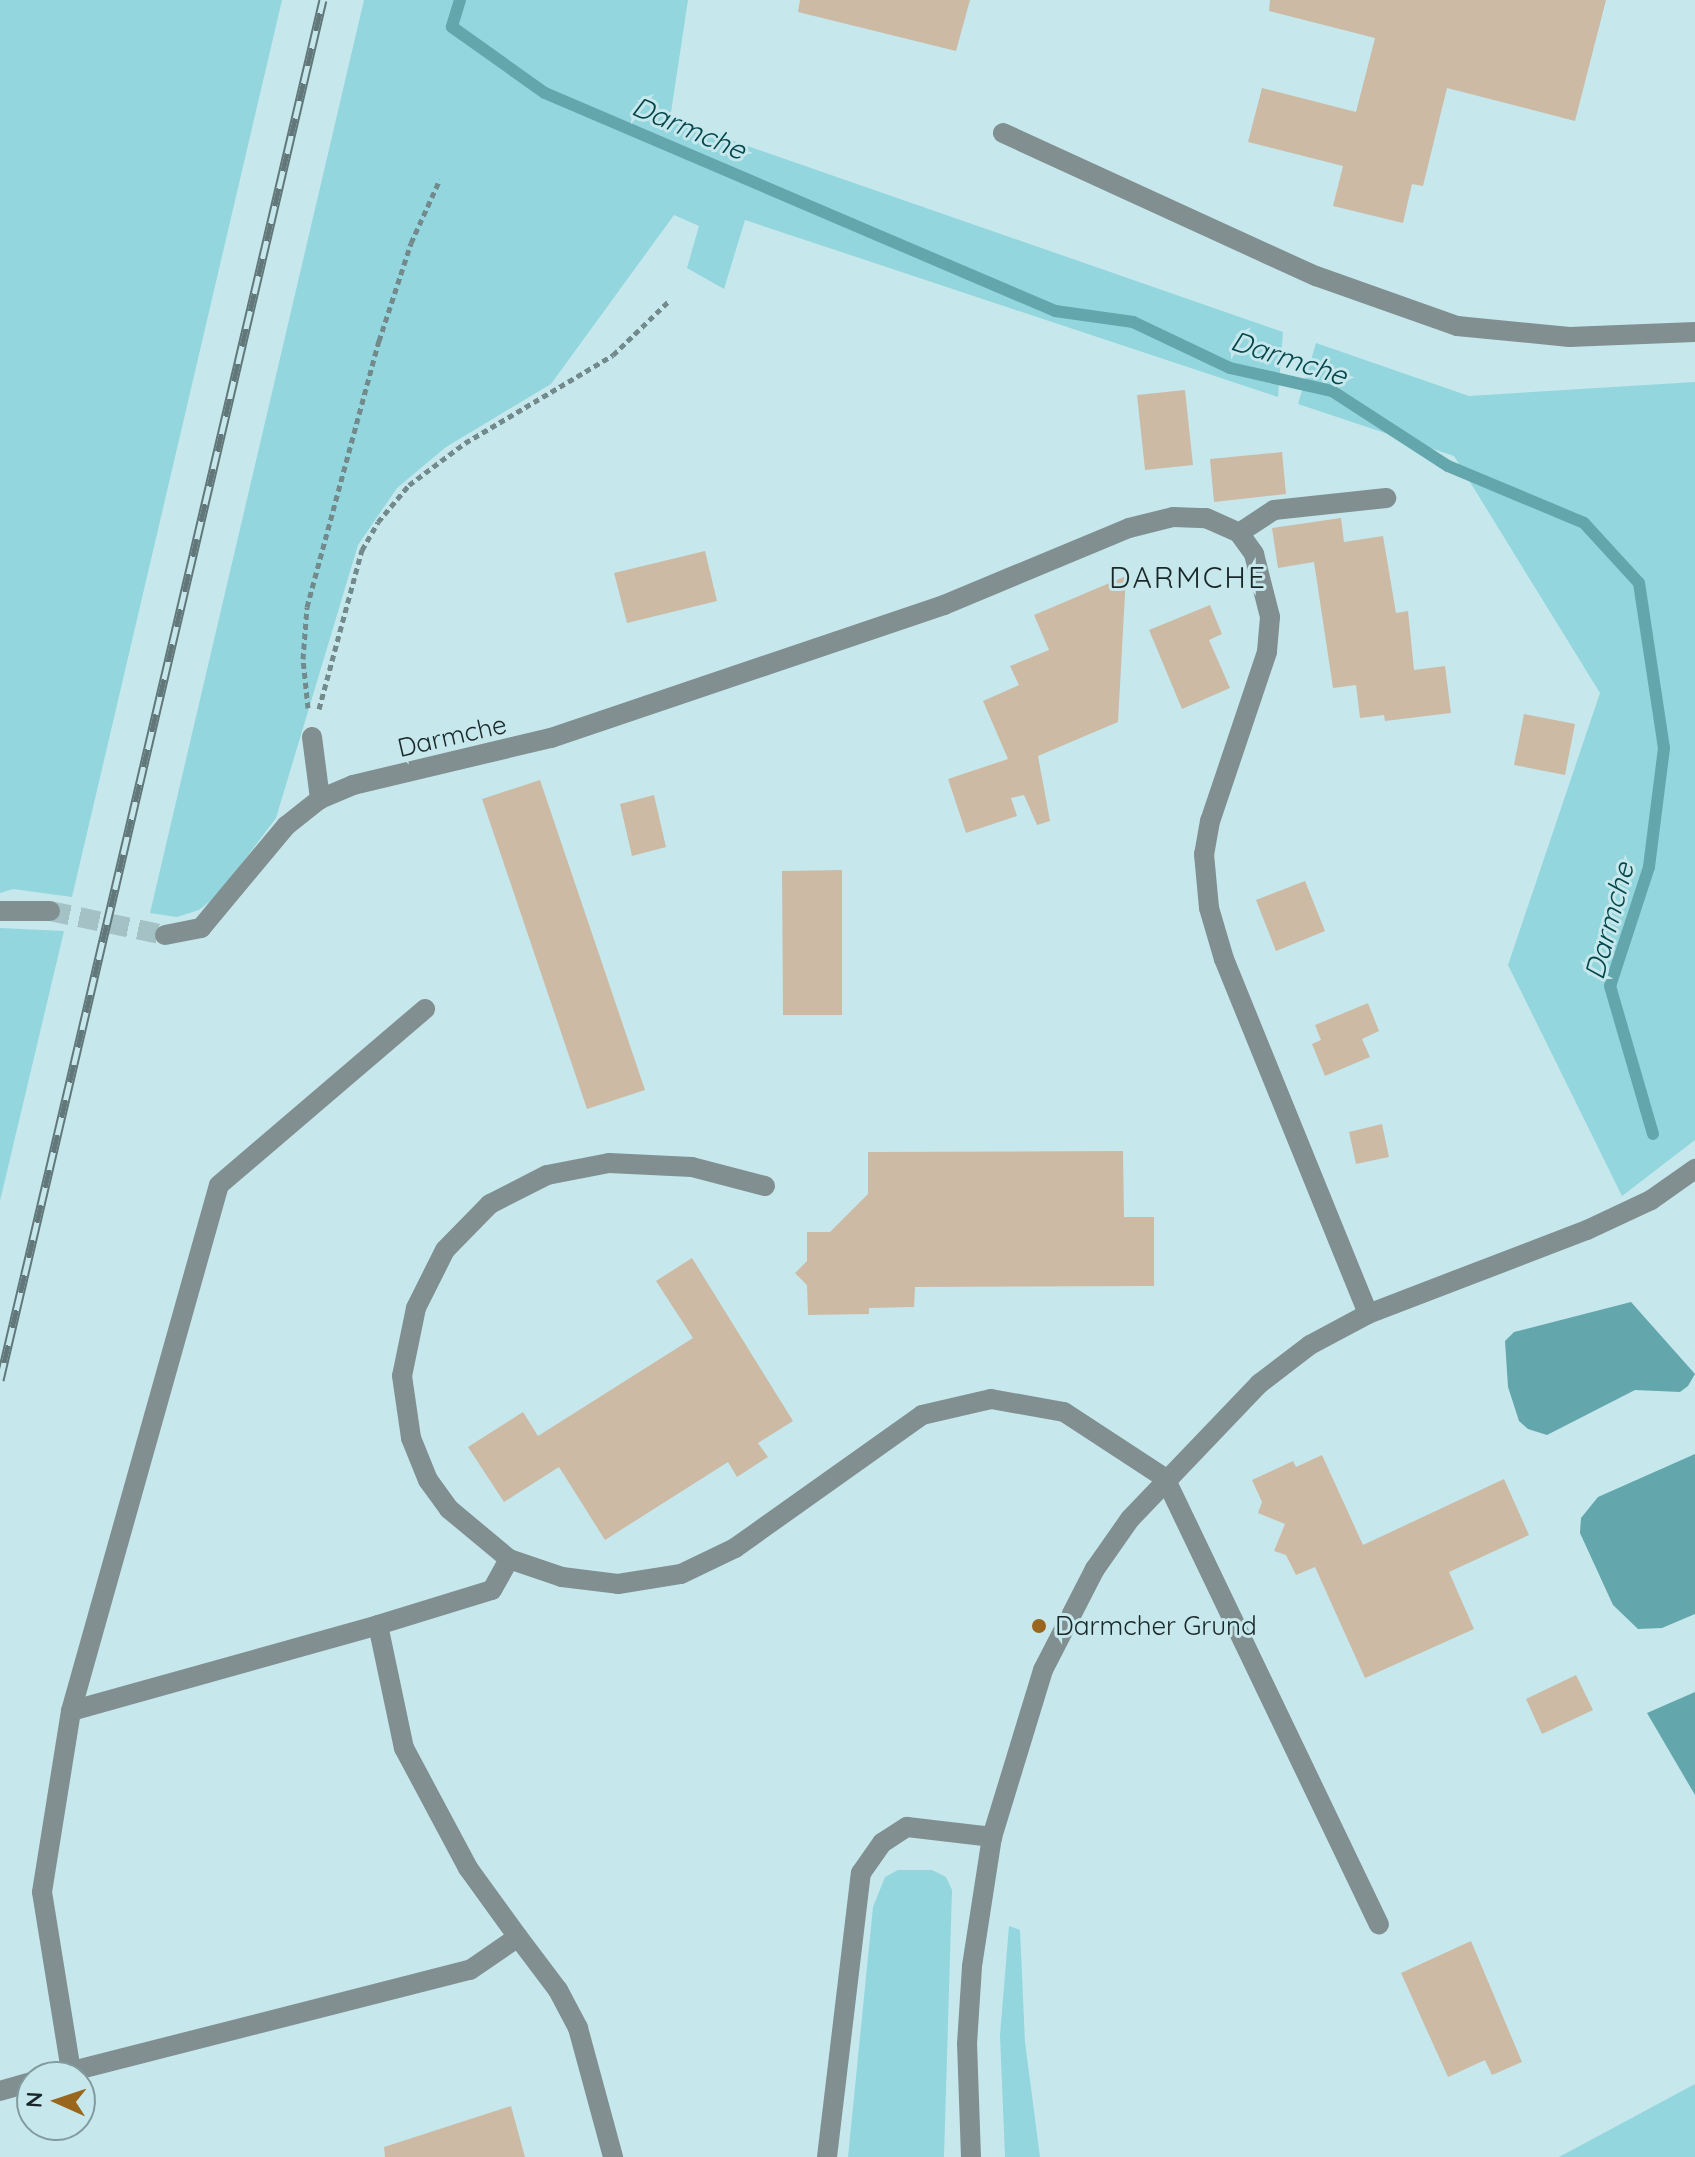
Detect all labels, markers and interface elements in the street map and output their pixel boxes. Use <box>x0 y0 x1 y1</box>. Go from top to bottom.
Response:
water label: Darmche <box>627 89 751 167</box>
water label: Darmche <box>1227 324 1351 392</box>
district label: DARMCHE <box>1109 559 1267 595</box>
street label: Darmche <box>394 708 510 764</box>
water label: Darmche <box>1577 859 1641 983</box>
place label: Darmcher Grund <box>1055 1610 1257 1642</box>
marker: Darmcher Grund <box>1030 1617 1048 1635</box>
north arrow <box>16 2061 96 2141</box>
text: N <box>20 2091 48 2109</box>

